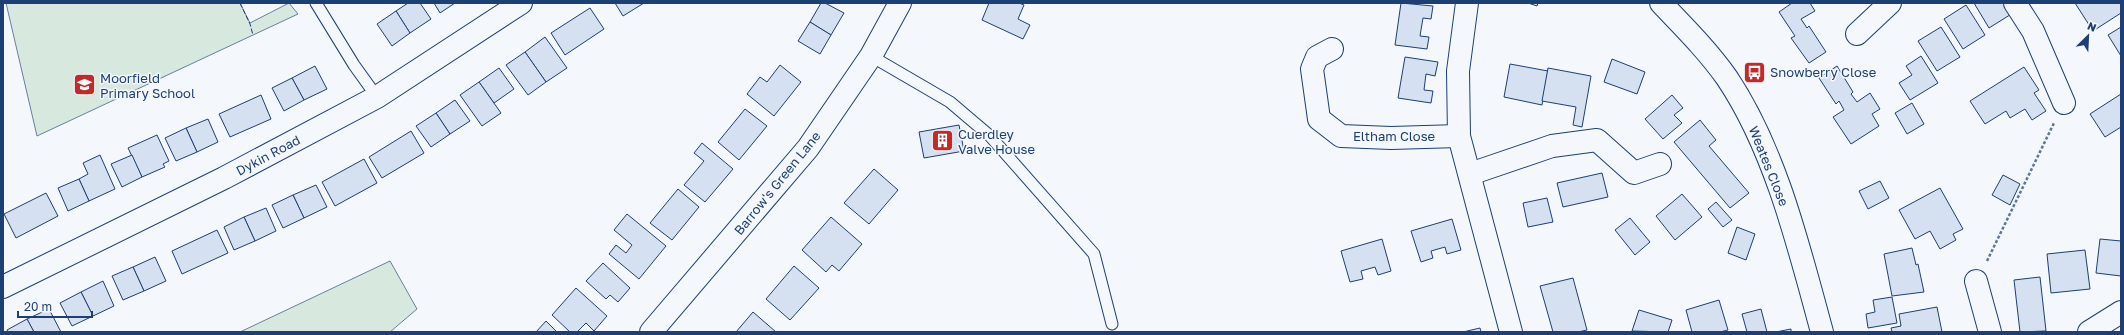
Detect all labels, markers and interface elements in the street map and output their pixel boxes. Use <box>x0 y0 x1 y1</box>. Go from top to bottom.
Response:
north arrow <box>2068 16 2108 56</box>
text: N <box>2086 19 2099 34</box>
bus stop icon: Snowberry Close <box>1741 59 1767 85</box>
place label: Snowberry Close <box>1770 64 1876 80</box>
place label: Moorfield Primary School <box>100 70 195 101</box>
school or university icon: Moorfield Primary School <box>72 72 98 98</box>
street label: Weates Close <box>1746 124 1792 208</box>
place label: Cuerdley Valve House <box>958 126 1035 157</box>
street label: Barrow's Green Lane <box>730 128 824 238</box>
building icon: Cuerdley Valve House <box>929 128 955 154</box>
street label: Eltham Close <box>1353 128 1435 144</box>
street label: Dykin Road <box>233 131 303 179</box>
scale bar <box>18 293 92 319</box>
text: 20 m <box>24 299 52 314</box>

